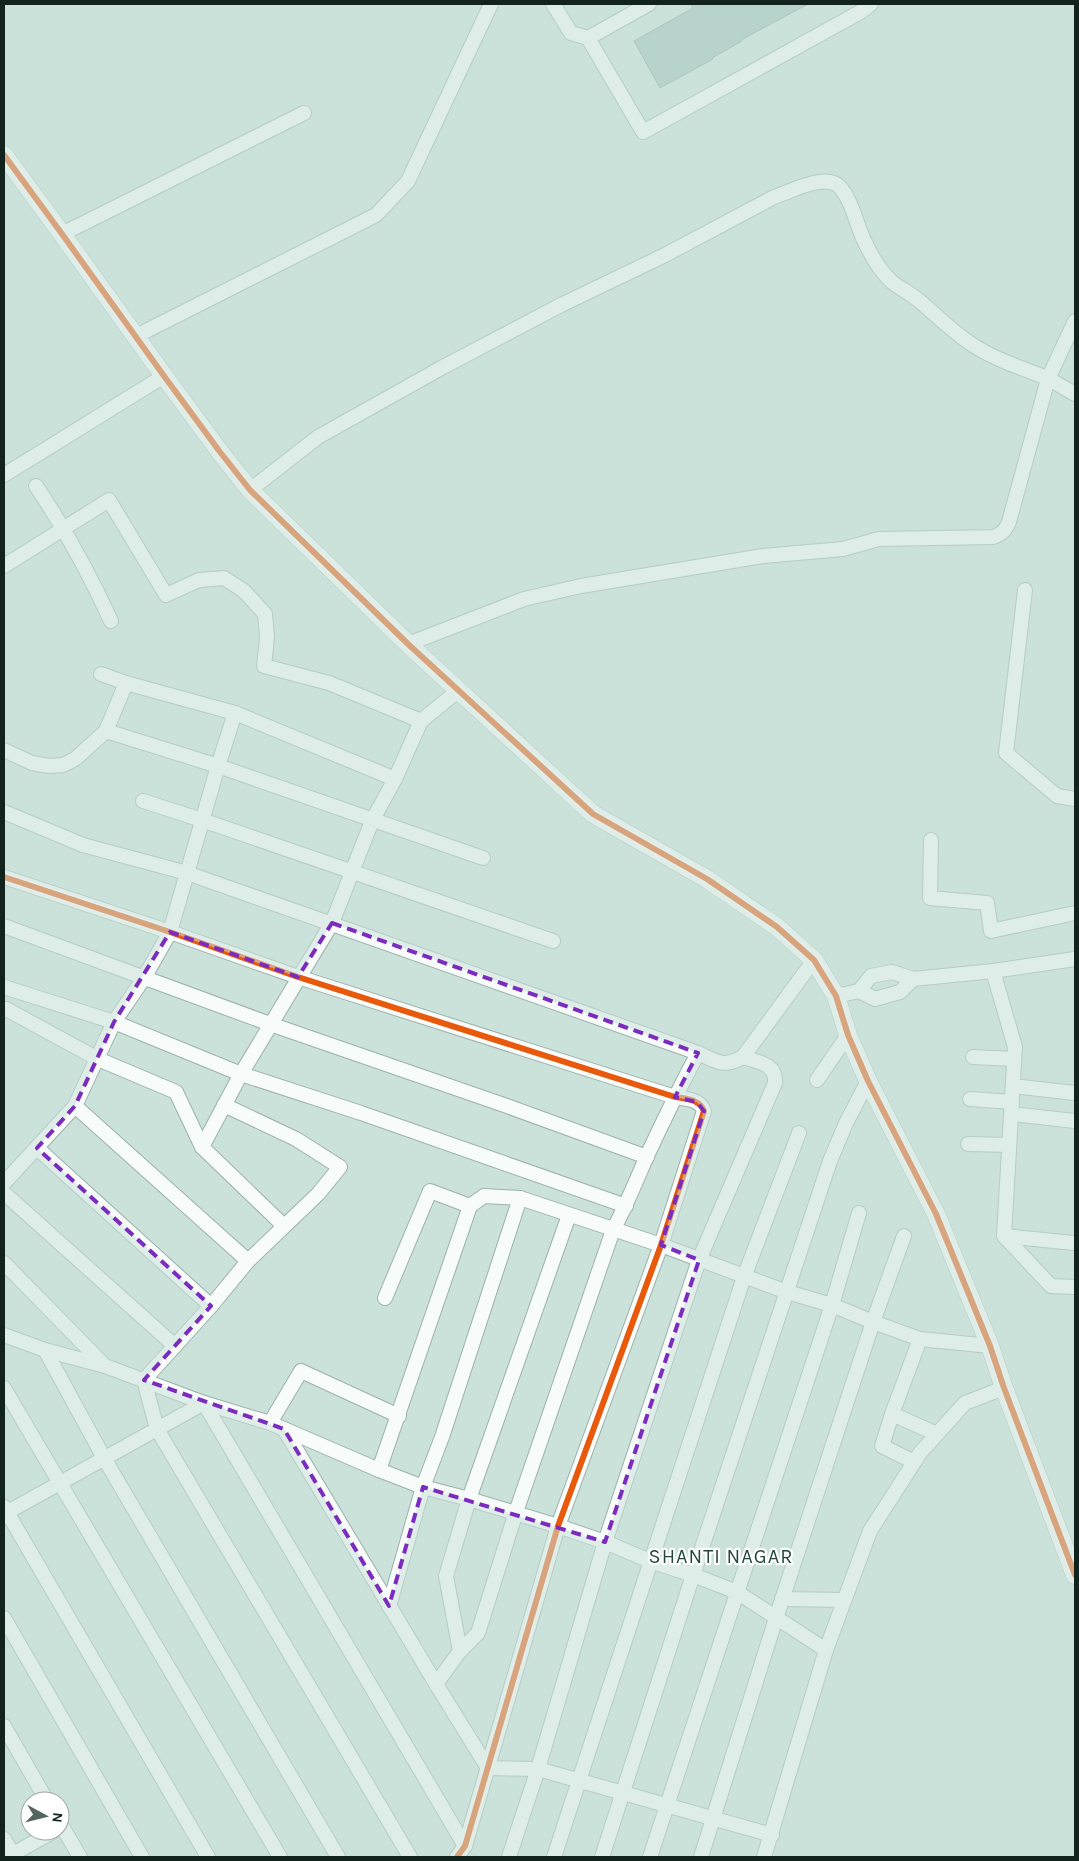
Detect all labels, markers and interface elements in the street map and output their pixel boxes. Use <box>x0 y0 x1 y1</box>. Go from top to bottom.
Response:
district label: SHANTI NAGAR <box>649 1545 793 1568</box>
north arrow <box>20 1791 70 1841</box>
text: N <box>48 1812 66 1824</box>

